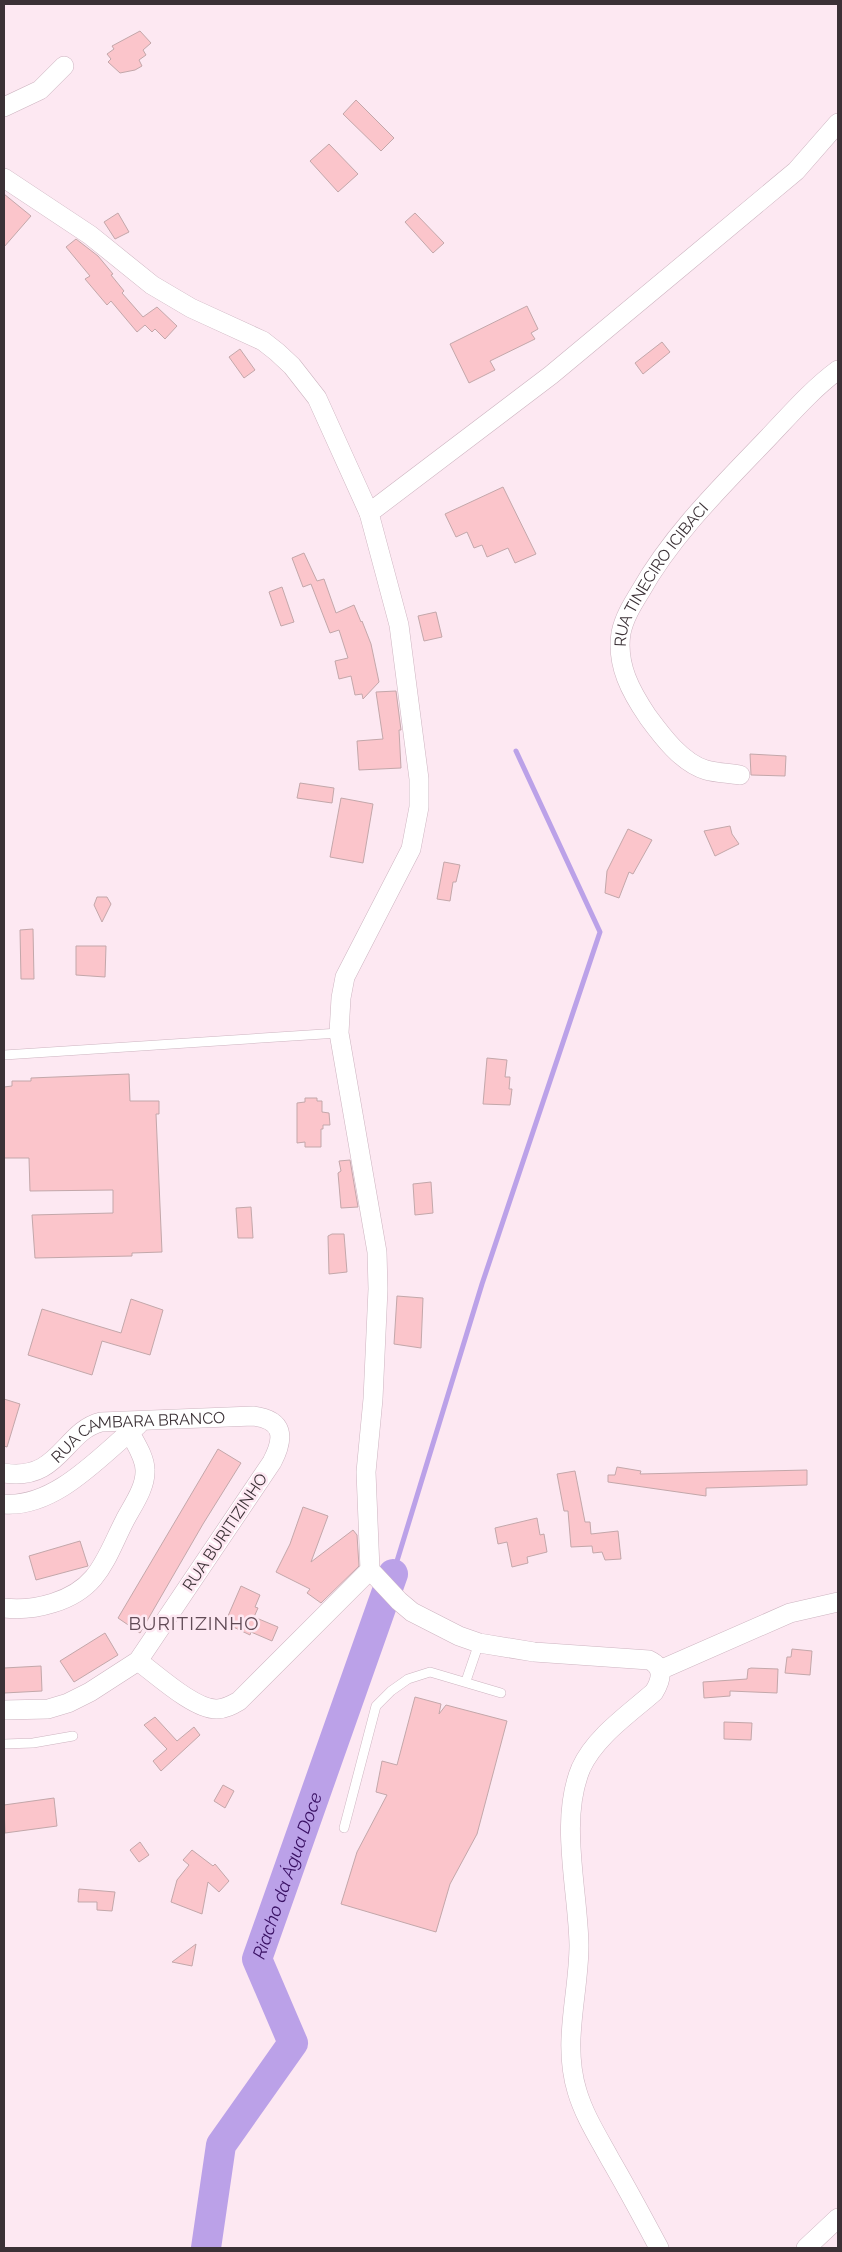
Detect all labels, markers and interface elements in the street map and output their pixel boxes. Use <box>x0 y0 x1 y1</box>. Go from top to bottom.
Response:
street label: RUA TINECIRO ICIBACI <box>610 498 712 647</box>
street label: RUA CAMBARA BRANCO <box>47 1408 225 1466</box>
street label: RUA BURITIZINHO <box>179 1470 271 1594</box>
district label: BURITIZINHO <box>128 1612 260 1634</box>
water label: Riacho da Água Doce <box>247 1789 326 1961</box>

